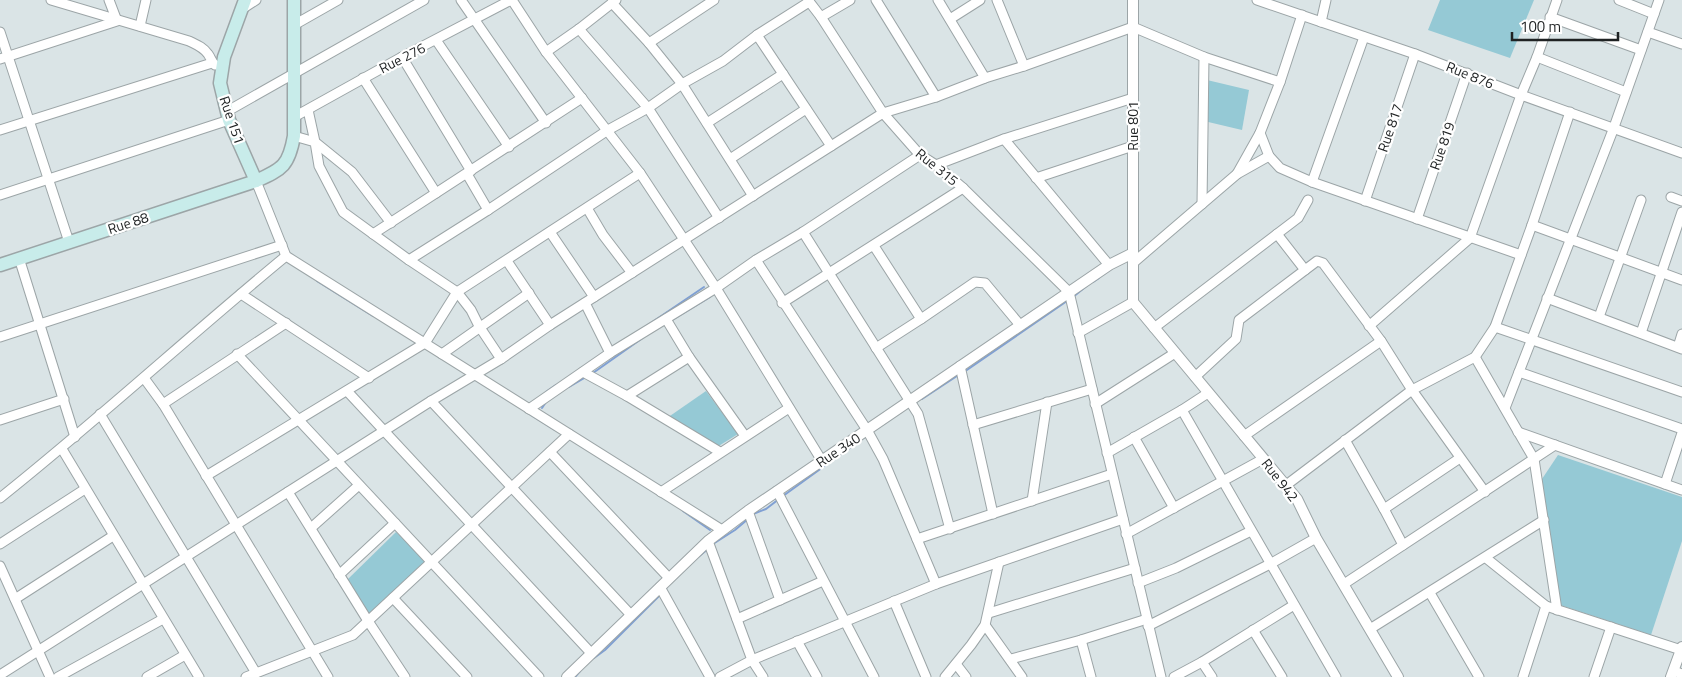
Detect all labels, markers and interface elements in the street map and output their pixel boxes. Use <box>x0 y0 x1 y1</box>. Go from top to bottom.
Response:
scale bar <box>1512 10 1618 42</box>
text: 100 m <box>1520 15 1561 38</box>
street label: Rue 276 <box>375 37 429 78</box>
street label: Rue 876 <box>1443 55 1497 94</box>
street label: Rue 151 <box>214 93 250 147</box>
street label: Rue 801 <box>1122 101 1143 151</box>
street label: Rue 817 <box>1372 101 1408 155</box>
street label: Rue 819 <box>1424 119 1460 173</box>
street label: Rue 315 <box>911 143 963 191</box>
street label: Rue 88 <box>105 206 151 239</box>
street label: Rue 340 <box>811 427 864 472</box>
street label: Rue 942 <box>1257 454 1304 506</box>

